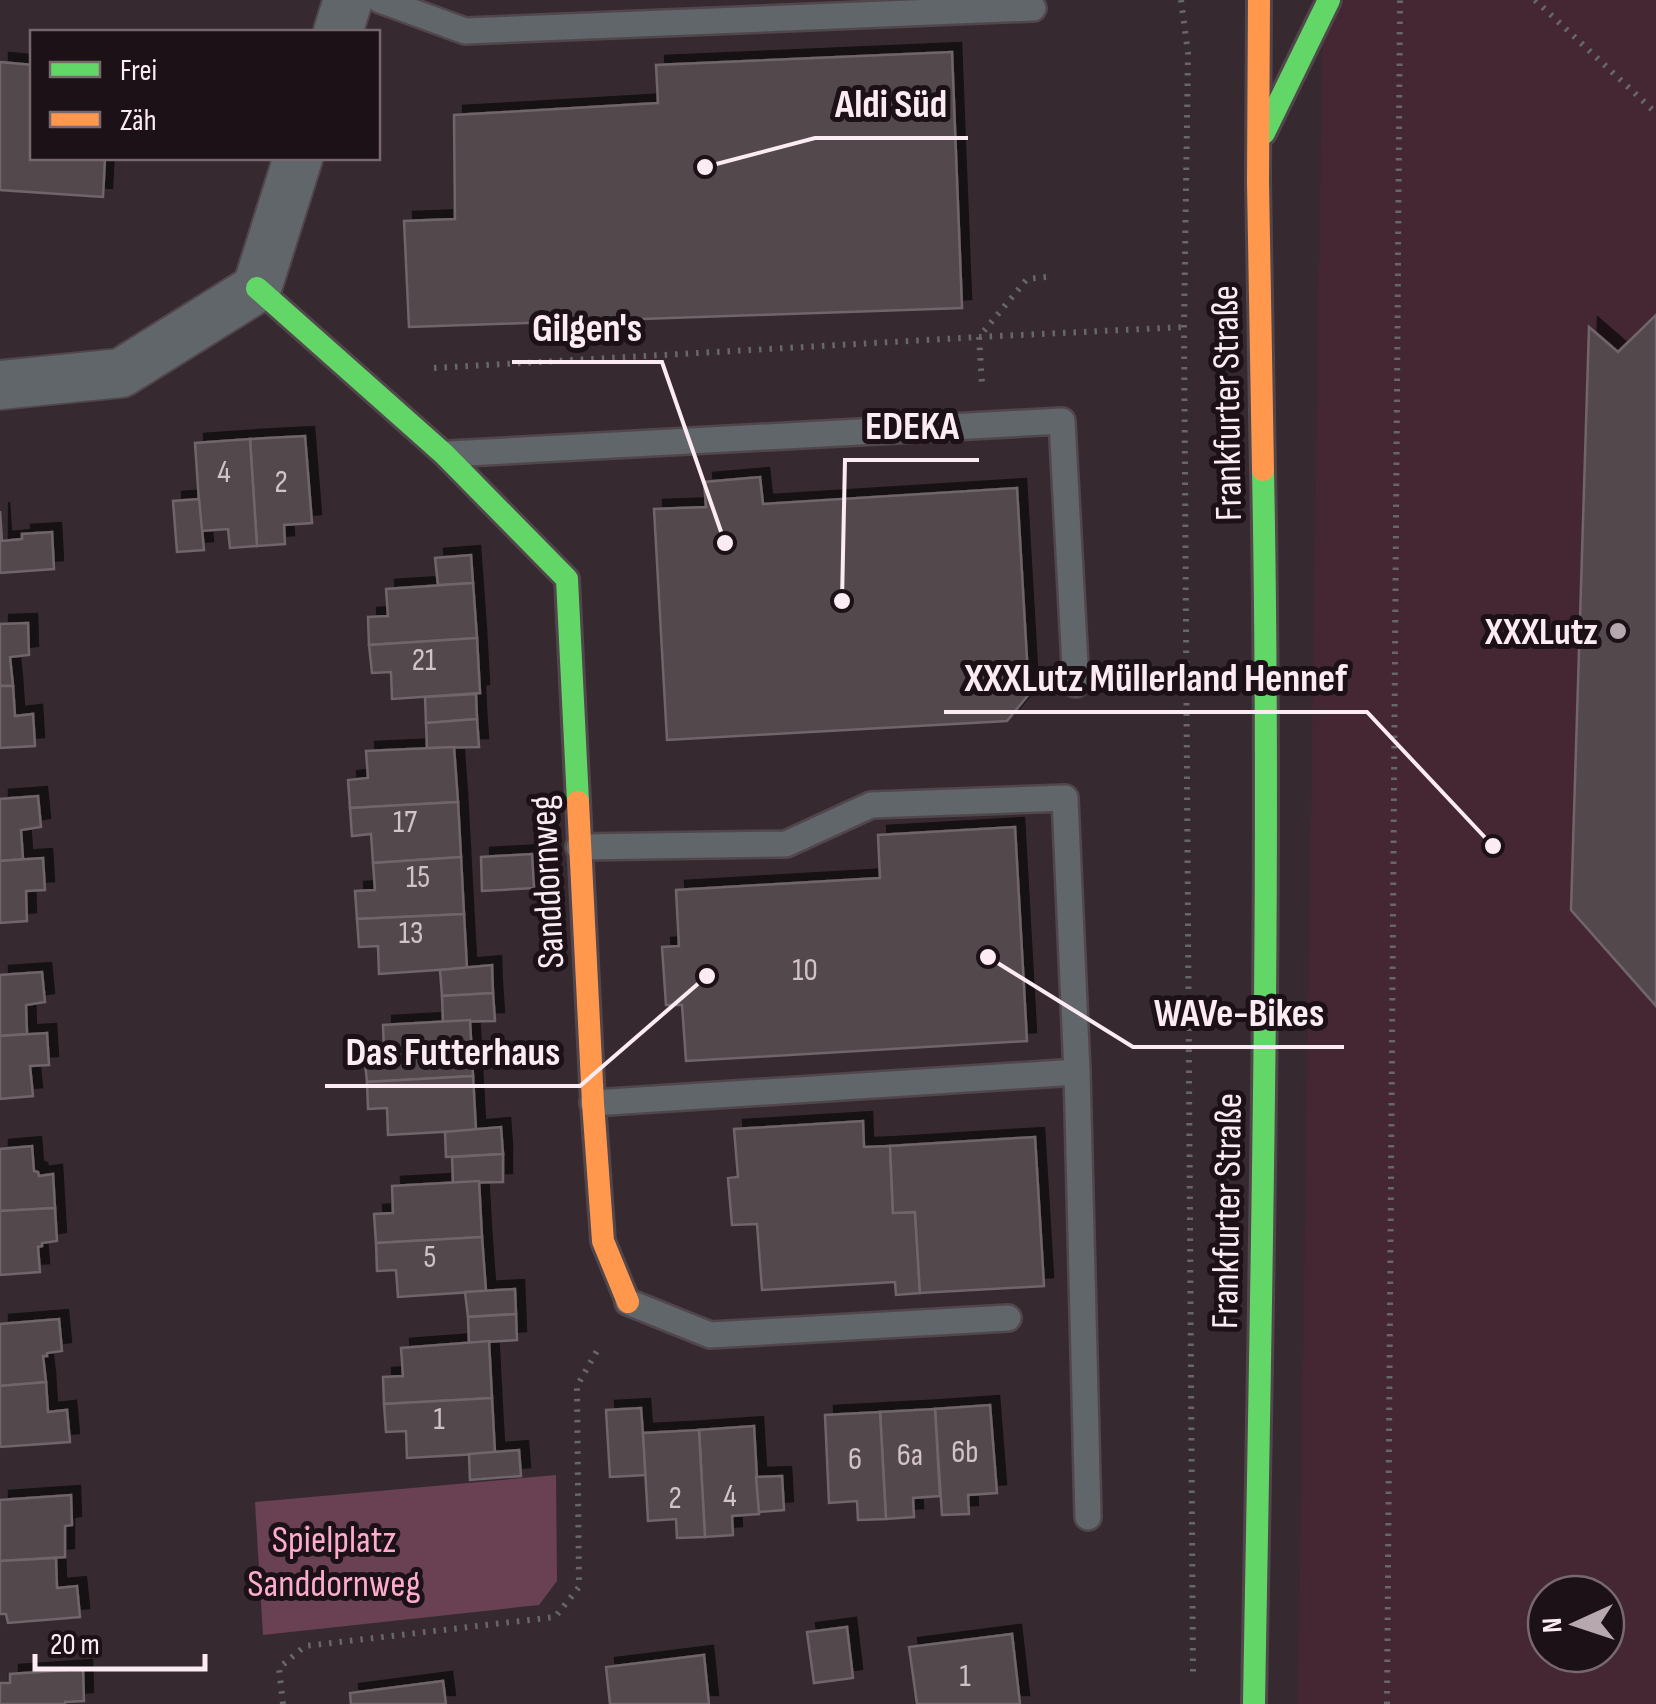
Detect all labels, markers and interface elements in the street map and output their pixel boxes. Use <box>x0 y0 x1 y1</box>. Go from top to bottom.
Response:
legend <box>30 30 380 160</box>
text: Frei <box>120 53 157 89</box>
callout: Aldi Süd <box>815 68 968 138</box>
text: Aldi Süd <box>834 81 947 129</box>
text: Zäh <box>120 103 156 139</box>
street label: Frankfurter Straße <box>1203 285 1252 521</box>
callout: Gilgen's <box>512 292 662 362</box>
text: Gilgen's <box>532 305 642 353</box>
callout: EDEKA <box>845 390 979 460</box>
text: EDEKA <box>865 403 960 451</box>
house number: 4 <box>217 453 231 492</box>
house number: 2 <box>274 463 288 502</box>
place label: XXXLutz <box>1484 610 1598 655</box>
marker: XXXLutz <box>1607 620 1629 642</box>
house number: 21 <box>412 641 436 680</box>
callout: XXXLutz Müllerland Hennef <box>944 642 1367 712</box>
text: XXXLutz Müllerland Hennef <box>963 655 1348 703</box>
street label: Sanddornweg <box>520 794 575 970</box>
house number: 17 <box>393 803 417 842</box>
house number: 15 <box>406 858 430 897</box>
house number: 13 <box>399 914 423 953</box>
house number: 10 <box>792 951 818 990</box>
callout: WAVe-Bikes <box>1133 977 1344 1047</box>
text: WAVe-Bikes <box>1154 990 1324 1038</box>
callout: Das Futterhaus <box>325 1016 580 1086</box>
text: Das Futterhaus <box>346 1029 560 1077</box>
street label: Frankfurter Straße <box>1203 1093 1252 1329</box>
house number: 5 <box>424 1238 436 1277</box>
house number: 1 <box>433 1400 445 1439</box>
house number: 6b <box>951 1433 979 1472</box>
house number: 6a <box>897 1436 923 1475</box>
house number: 6 <box>848 1440 862 1479</box>
house number: 4 <box>723 1477 737 1516</box>
house number: 2 <box>668 1479 682 1518</box>
park label: Spielplatz Sanddornweg <box>247 1518 421 1607</box>
north arrow <box>1526 1574 1626 1674</box>
scale bar <box>35 1609 205 1671</box>
text: N <box>1536 1617 1569 1634</box>
text: 20 m <box>50 1627 100 1663</box>
house number: 1 <box>959 1657 971 1696</box>

